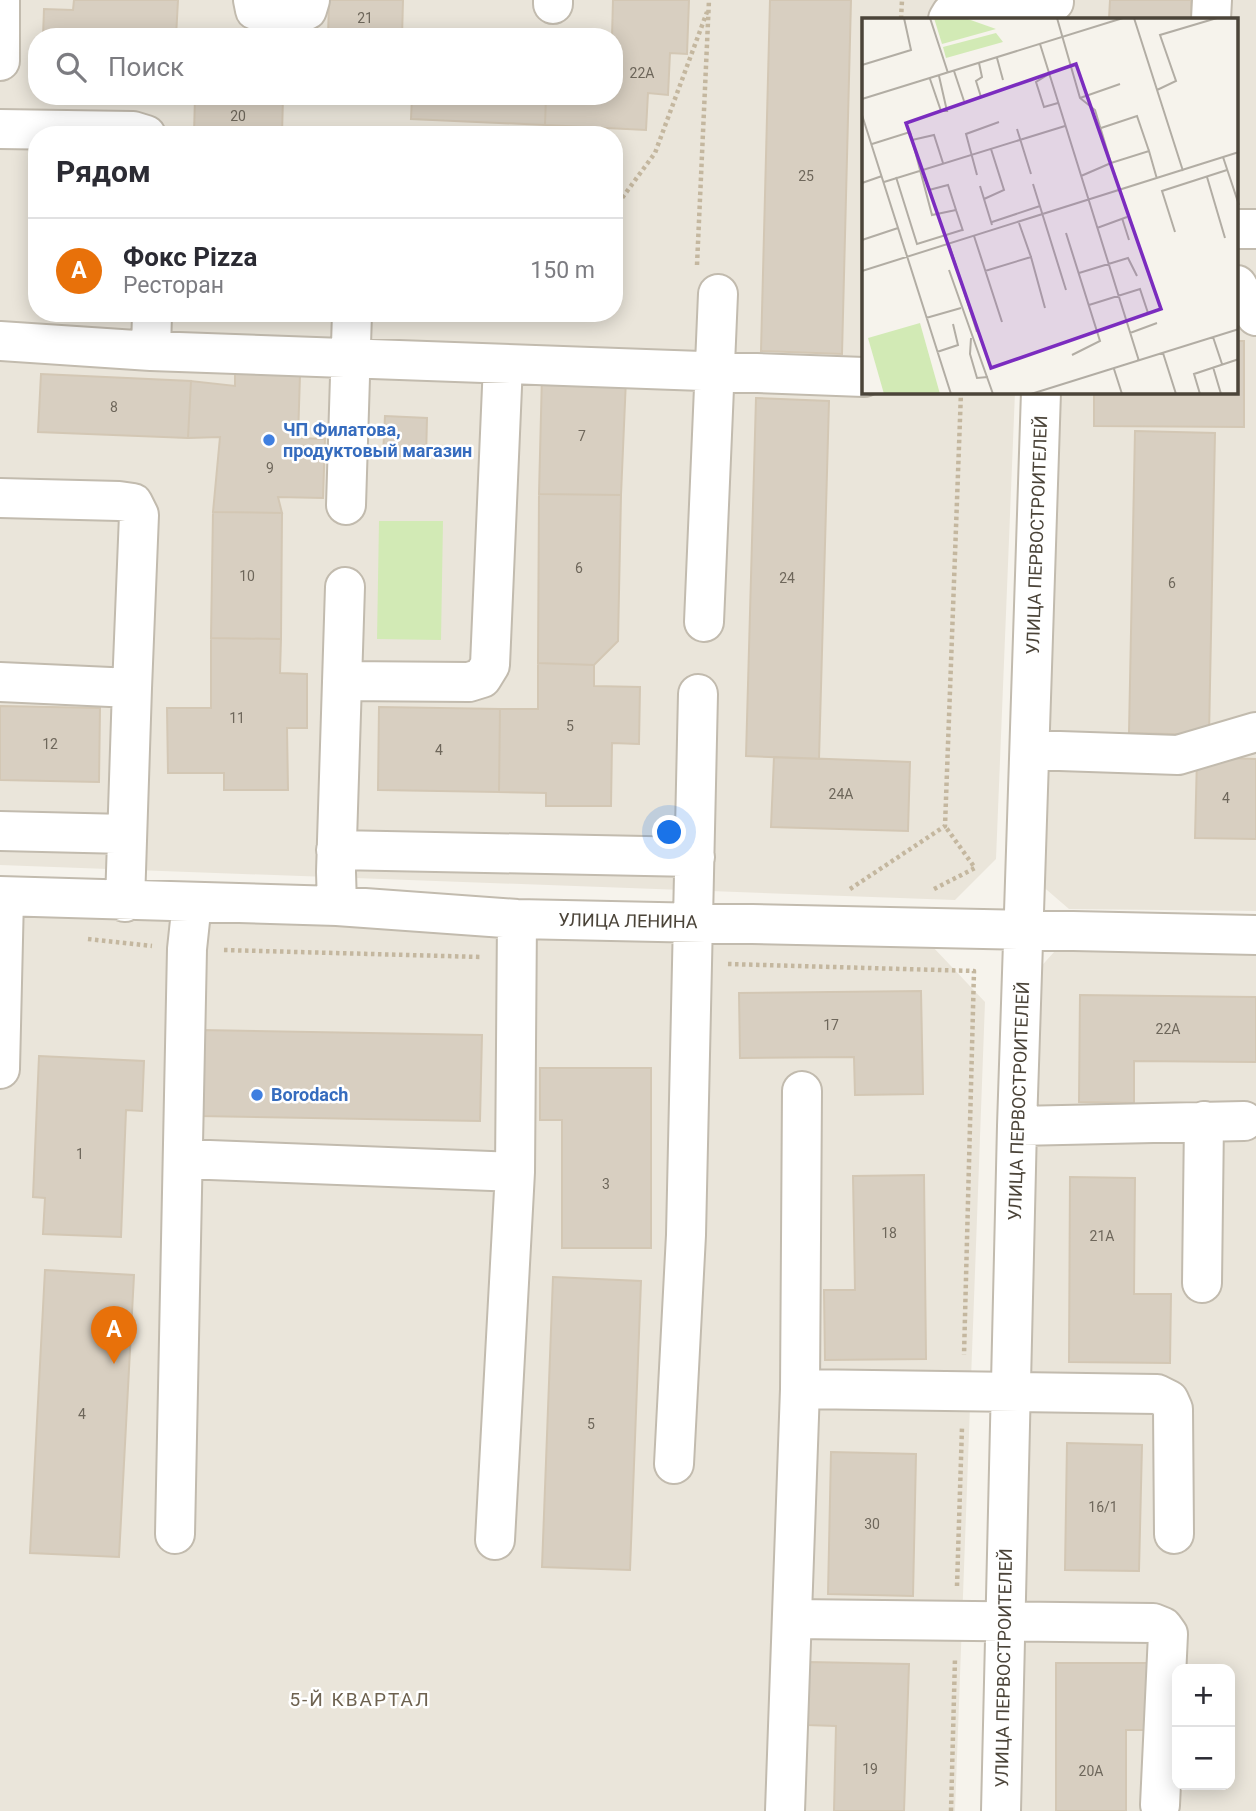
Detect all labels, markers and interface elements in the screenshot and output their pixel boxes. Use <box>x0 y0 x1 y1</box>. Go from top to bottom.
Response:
house number: 21 <box>357 10 373 26</box>
inset map <box>862 18 1238 394</box>
search box <box>28 28 623 105</box>
icon: search <box>52 48 90 86</box>
text: Поиск <box>108 52 184 82</box>
house number: 22А <box>630 65 654 81</box>
house number: 20 <box>230 108 246 124</box>
text: Рядом <box>56 154 151 189</box>
house number: 25 <box>798 168 814 184</box>
text: Фокс Pizza <box>123 242 257 272</box>
text: A <box>71 257 87 284</box>
text: 150 m <box>530 257 595 284</box>
text: Ресторан <box>123 272 224 299</box>
house number: 8 <box>110 399 118 415</box>
street label: УЛИЦА ПЕРВОСТРОИТЕЛЕЙ <box>1022 415 1051 655</box>
place label: ЧП Филатова, продуктовый магазин <box>283 419 472 461</box>
house number: 7 <box>578 428 586 444</box>
marker: ЧП Филатова, продуктовый магазин <box>261 432 277 448</box>
house number: 9 <box>266 460 274 476</box>
house number: 6 <box>575 560 583 576</box>
house number: 10 <box>239 568 255 584</box>
house number: 24 <box>779 570 795 586</box>
house number: 6 <box>1168 575 1176 591</box>
house number: 11 <box>229 710 245 726</box>
house number: 5 <box>566 718 574 734</box>
house number: 12 <box>42 736 58 752</box>
house number: 4 <box>435 742 443 758</box>
house number: 24А <box>829 786 853 802</box>
house number: 4 <box>1222 790 1230 806</box>
your location <box>652 815 686 849</box>
street label: УЛИЦА ЛЕНИНА <box>558 909 698 932</box>
street label: УЛИЦА ПЕРВОСТРОИТЕЛЕЙ <box>1004 981 1033 1221</box>
house number: 17 <box>823 1017 839 1033</box>
house number: 22А <box>1156 1021 1180 1037</box>
place label: Borodach <box>271 1084 348 1105</box>
marker: Borodach <box>249 1087 265 1103</box>
house number: 1 <box>76 1146 84 1162</box>
house number: 3 <box>602 1176 610 1192</box>
house number: 18 <box>881 1225 897 1241</box>
house number: 21А <box>1090 1228 1114 1244</box>
pin: A <box>91 1306 137 1364</box>
house number: 4 <box>78 1406 86 1422</box>
house number: 5 <box>587 1416 595 1432</box>
house number: 16/1 <box>1088 1499 1118 1515</box>
house number: 30 <box>864 1516 880 1532</box>
street label: УЛИЦА ПЕРВОСТРОИТЕЛЕЙ <box>991 1548 1016 1788</box>
map controls <box>1172 1664 1235 1790</box>
button: + <box>1172 1664 1235 1727</box>
district label: 5-Й КВАРТАЛ <box>289 1688 431 1711</box>
button: − <box>1172 1727 1235 1790</box>
house number: 19 <box>862 1761 878 1777</box>
house number: 20А <box>1079 1763 1103 1779</box>

